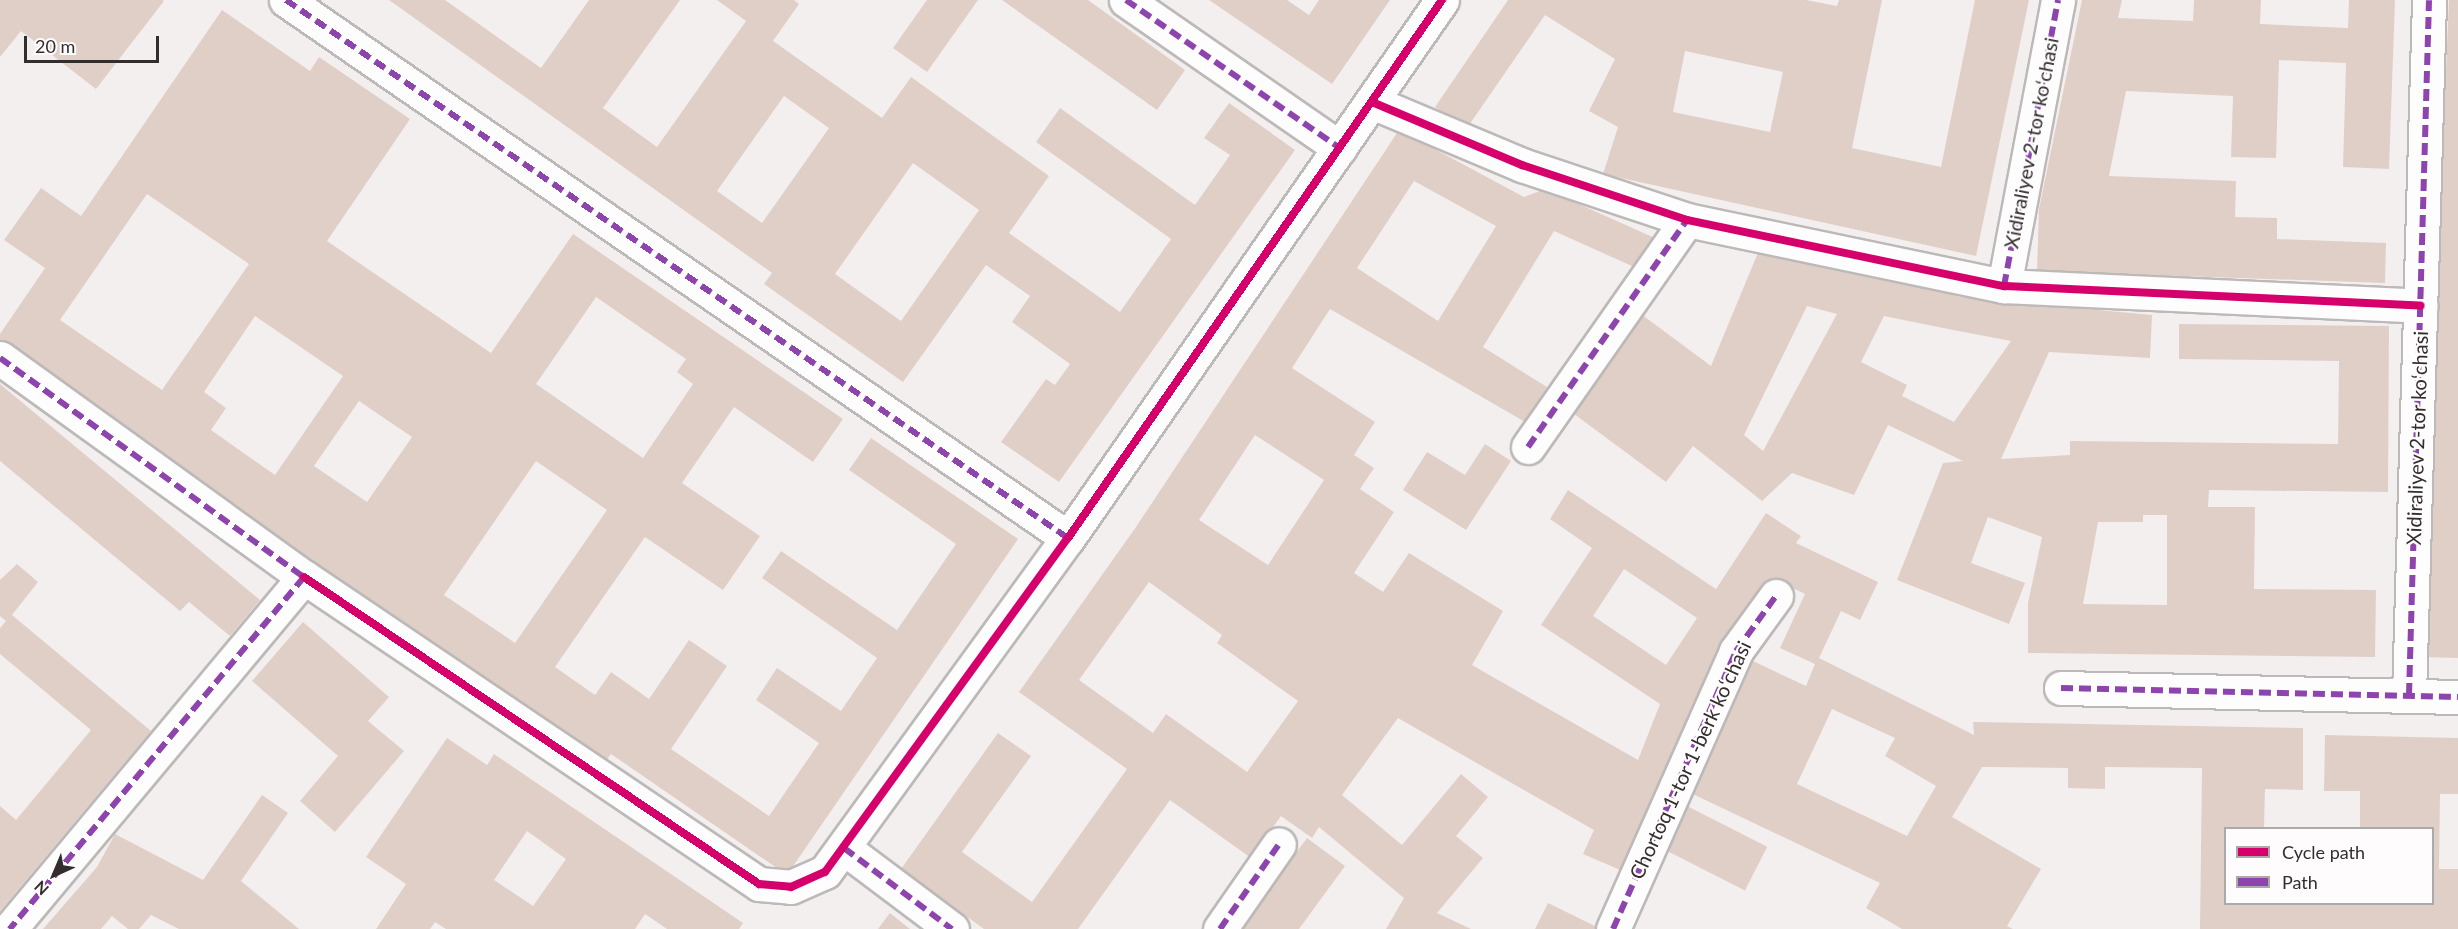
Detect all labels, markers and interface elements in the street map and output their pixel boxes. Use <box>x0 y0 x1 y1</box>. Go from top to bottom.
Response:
scale bar <box>27 24 162 62</box>
text: 20 m <box>35 35 75 57</box>
street label: Xidiraliyev 2-tor koʻchasi <box>1999 35 2063 251</box>
street label: Xidiraliyev 2-tor koʻchasi <box>2401 330 2433 546</box>
street label: Chortoq 1-tor 1-berk koʻchasi <box>1624 637 1756 883</box>
legend <box>2224 827 2434 905</box>
text: Cycle path <box>2282 841 2365 863</box>
north arrow <box>24 845 84 905</box>
text: Path <box>2282 871 2318 893</box>
text: N <box>30 877 52 899</box>

